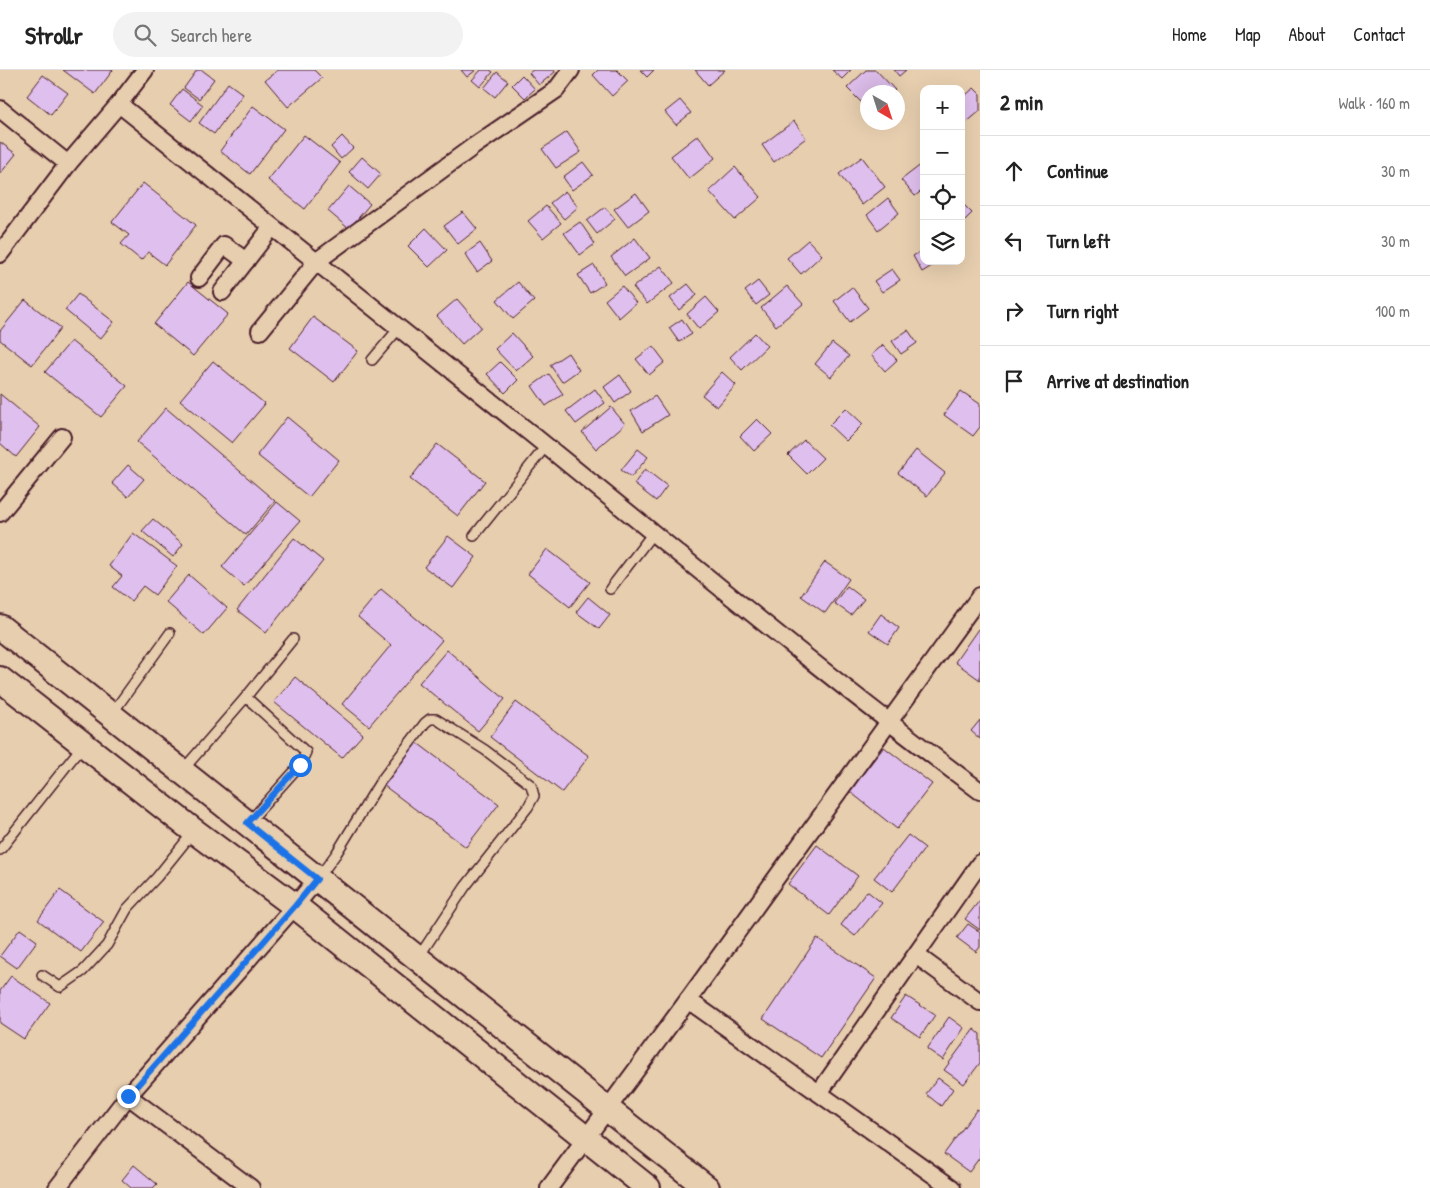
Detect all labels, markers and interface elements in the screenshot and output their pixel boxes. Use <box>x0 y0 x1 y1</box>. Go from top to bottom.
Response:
search box <box>113 12 463 57</box>
text: Strollr <box>25 19 83 51</box>
icon: search <box>131 21 159 49</box>
text: Search here <box>171 22 252 48</box>
text: Home <box>1172 22 1207 47</box>
text: Map <box>1235 22 1260 47</box>
text: About <box>1288 22 1325 47</box>
text: Contact <box>1353 22 1405 47</box>
north arrow <box>860 85 905 130</box>
map controls <box>920 85 965 265</box>
button: + <box>920 85 965 130</box>
text: 2 min <box>1000 88 1043 117</box>
text: Walk · 160 m <box>1338 92 1410 114</box>
button: − <box>920 130 965 175</box>
icon: ahead <box>1000 157 1028 185</box>
text: Continue <box>1047 158 1108 184</box>
text: 30 m <box>1381 160 1410 182</box>
button: locate <box>920 175 965 220</box>
button: layers <box>920 220 965 265</box>
icon: left <box>1000 227 1028 255</box>
text: Turn left <box>1047 228 1110 254</box>
text: 30 m <box>1381 230 1410 252</box>
icon: right <box>1000 297 1028 325</box>
text: Turn right <box>1047 298 1118 324</box>
text: 100 m <box>1375 300 1410 322</box>
icon: arrive <box>1000 367 1028 395</box>
text: Arrive at destination <box>1047 368 1189 394</box>
route start <box>289 754 312 777</box>
route end <box>117 1085 140 1108</box>

